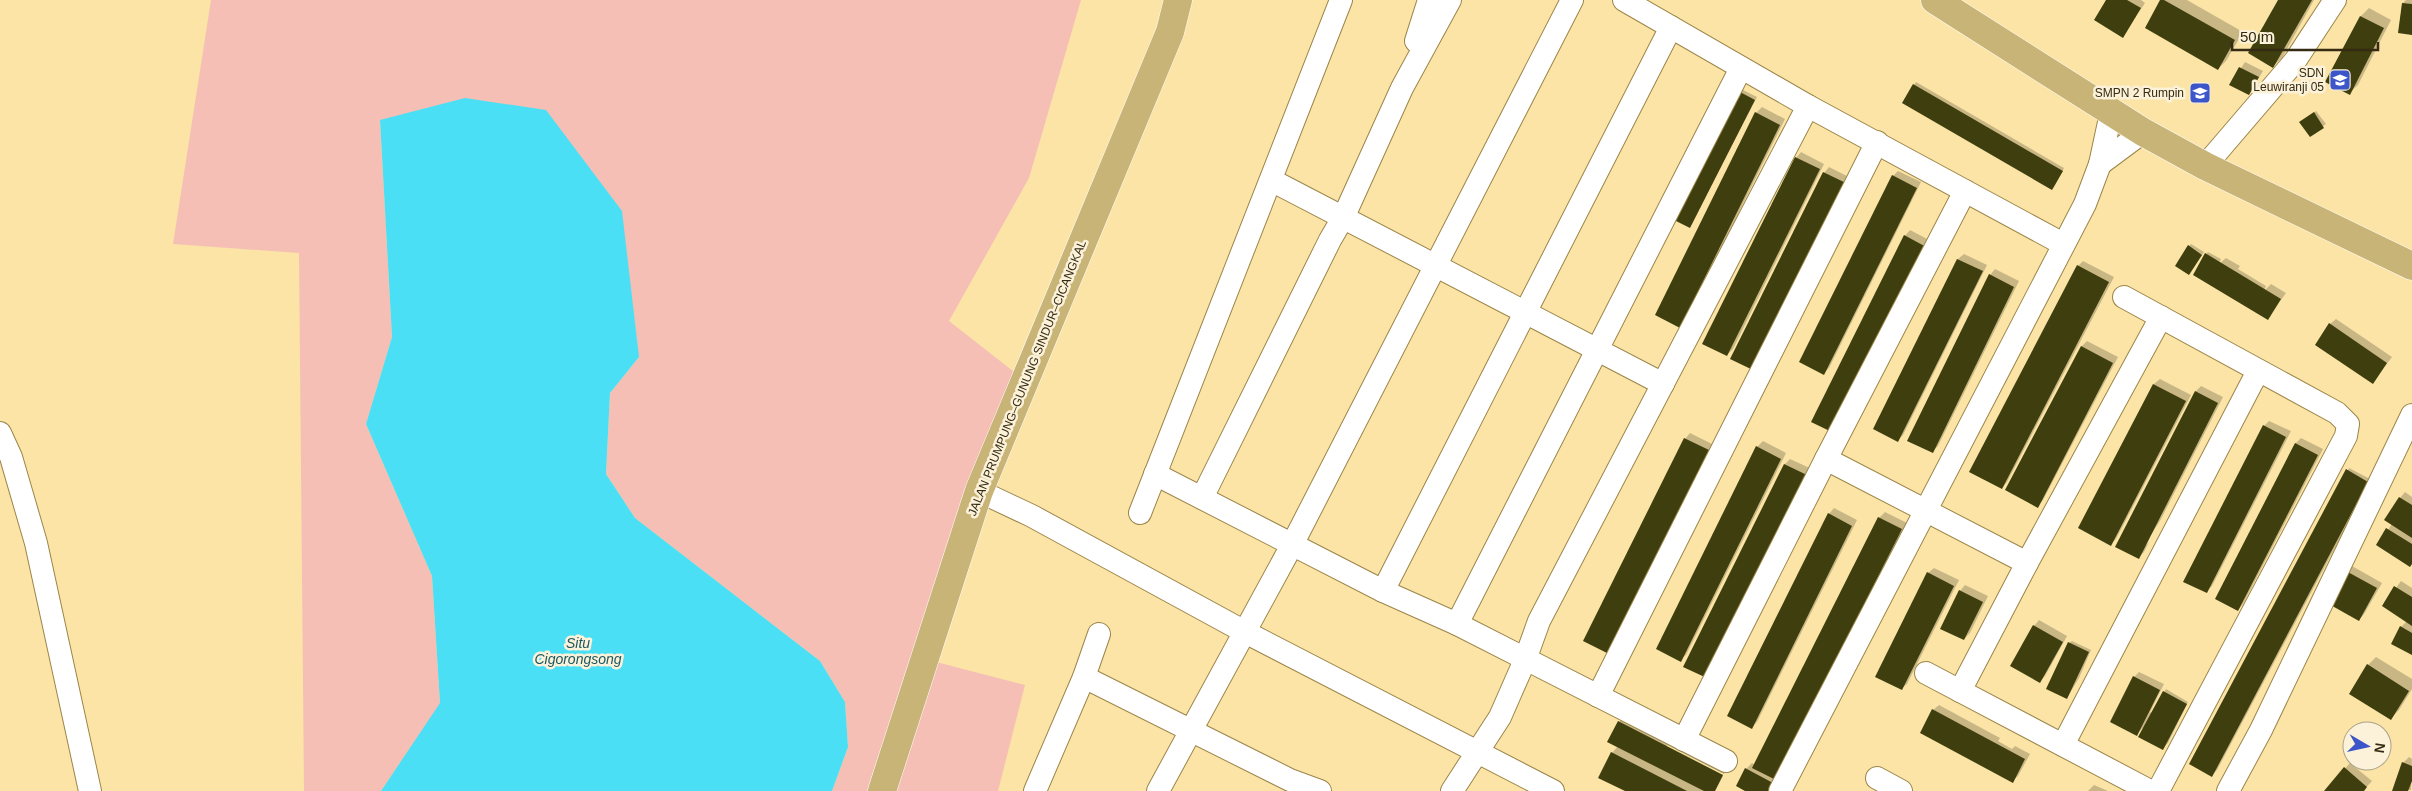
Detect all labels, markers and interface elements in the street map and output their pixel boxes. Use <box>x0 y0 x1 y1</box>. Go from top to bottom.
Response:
scale bar <box>2232 20 2378 52</box>
text: 50 m <box>2240 28 2273 45</box>
place label: SDN Leuwiranji 05 <box>2253 66 2324 94</box>
school or university icon: SDN Leuwiranji 05 <box>2328 68 2352 92</box>
school or university icon: SMPN 2 Rumpin <box>2188 81 2212 105</box>
place label: SMPN 2 Rumpin <box>2095 86 2184 100</box>
street label: JALAN PRUMPUNG–GUNUNG SINDUR–CICANGKAL <box>965 238 1089 518</box>
water label: Situ Cigorongsong <box>534 635 622 667</box>
north arrow <box>2342 721 2392 771</box>
text: N <box>2371 742 2389 754</box>

